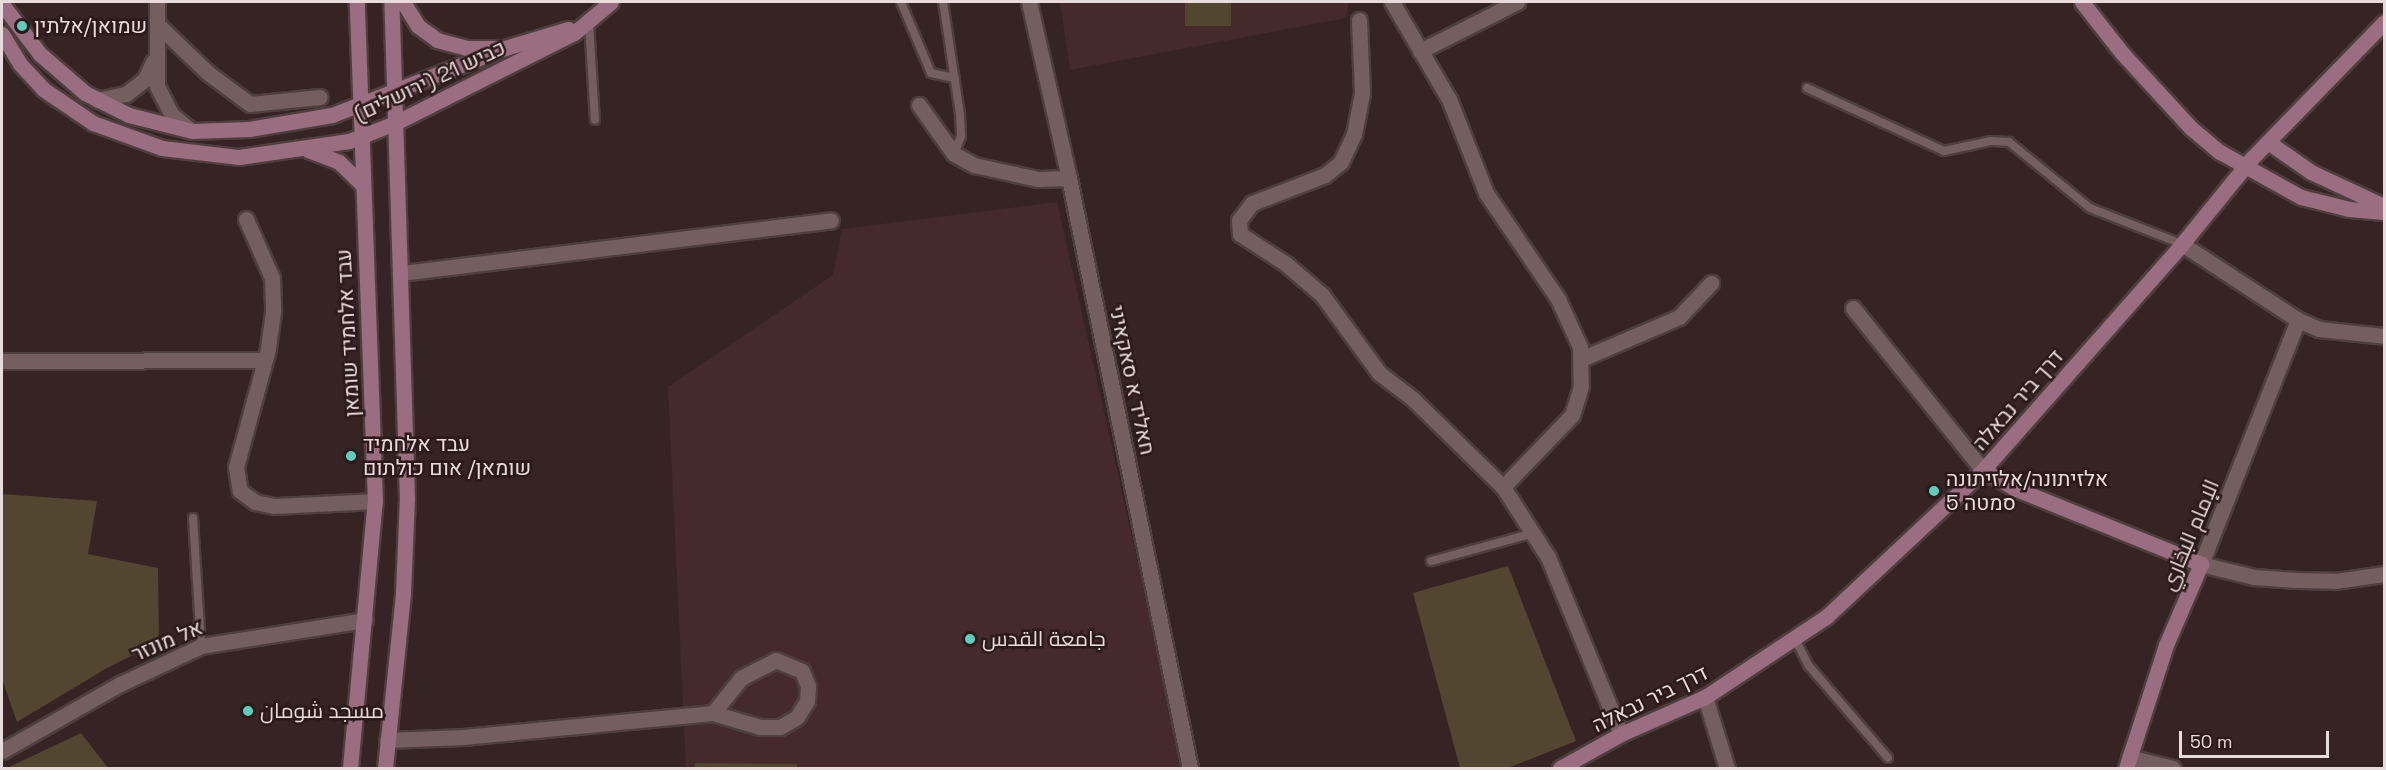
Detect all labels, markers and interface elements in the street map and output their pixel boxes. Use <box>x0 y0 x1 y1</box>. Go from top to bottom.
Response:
place label: שמואן/אלתין <box>34 13 147 39</box>
marker: שמואן/אלתין <box>15 19 29 33</box>
street label: כביש 21 (ירושלים) <box>351 35 509 127</box>
street label: עבד אלחמיד שומאן <box>331 248 365 418</box>
street label: חאליד א סאקאיני <box>1104 303 1160 457</box>
street label: דרך ביר נבאלה <box>1967 344 2069 456</box>
place label: עבד אלחמיד שומאן/ אום כולתום <box>363 431 531 481</box>
marker: עבד אלחמיד שומאן/ אום כולתום <box>344 449 358 463</box>
place label: אלזיתונה/אלזיתונה סמטה 5 <box>1946 466 2108 516</box>
street label: الإمام البخاري <box>2155 476 2225 594</box>
marker: אלזיתונה/אלזיתונה סמטה 5 <box>1927 484 1941 498</box>
street label: אל מונזר <box>128 615 206 667</box>
place label: جامعة القدس <box>982 626 1106 652</box>
marker: جامعة القدس <box>963 632 977 646</box>
street label: דרך ביר נבאלה <box>1588 660 1712 738</box>
place label: مسجد شومان <box>260 698 384 724</box>
marker: مسجد شومان <box>241 704 255 718</box>
scale bar <box>2182 719 2332 757</box>
text: 50 m <box>2190 730 2232 753</box>

